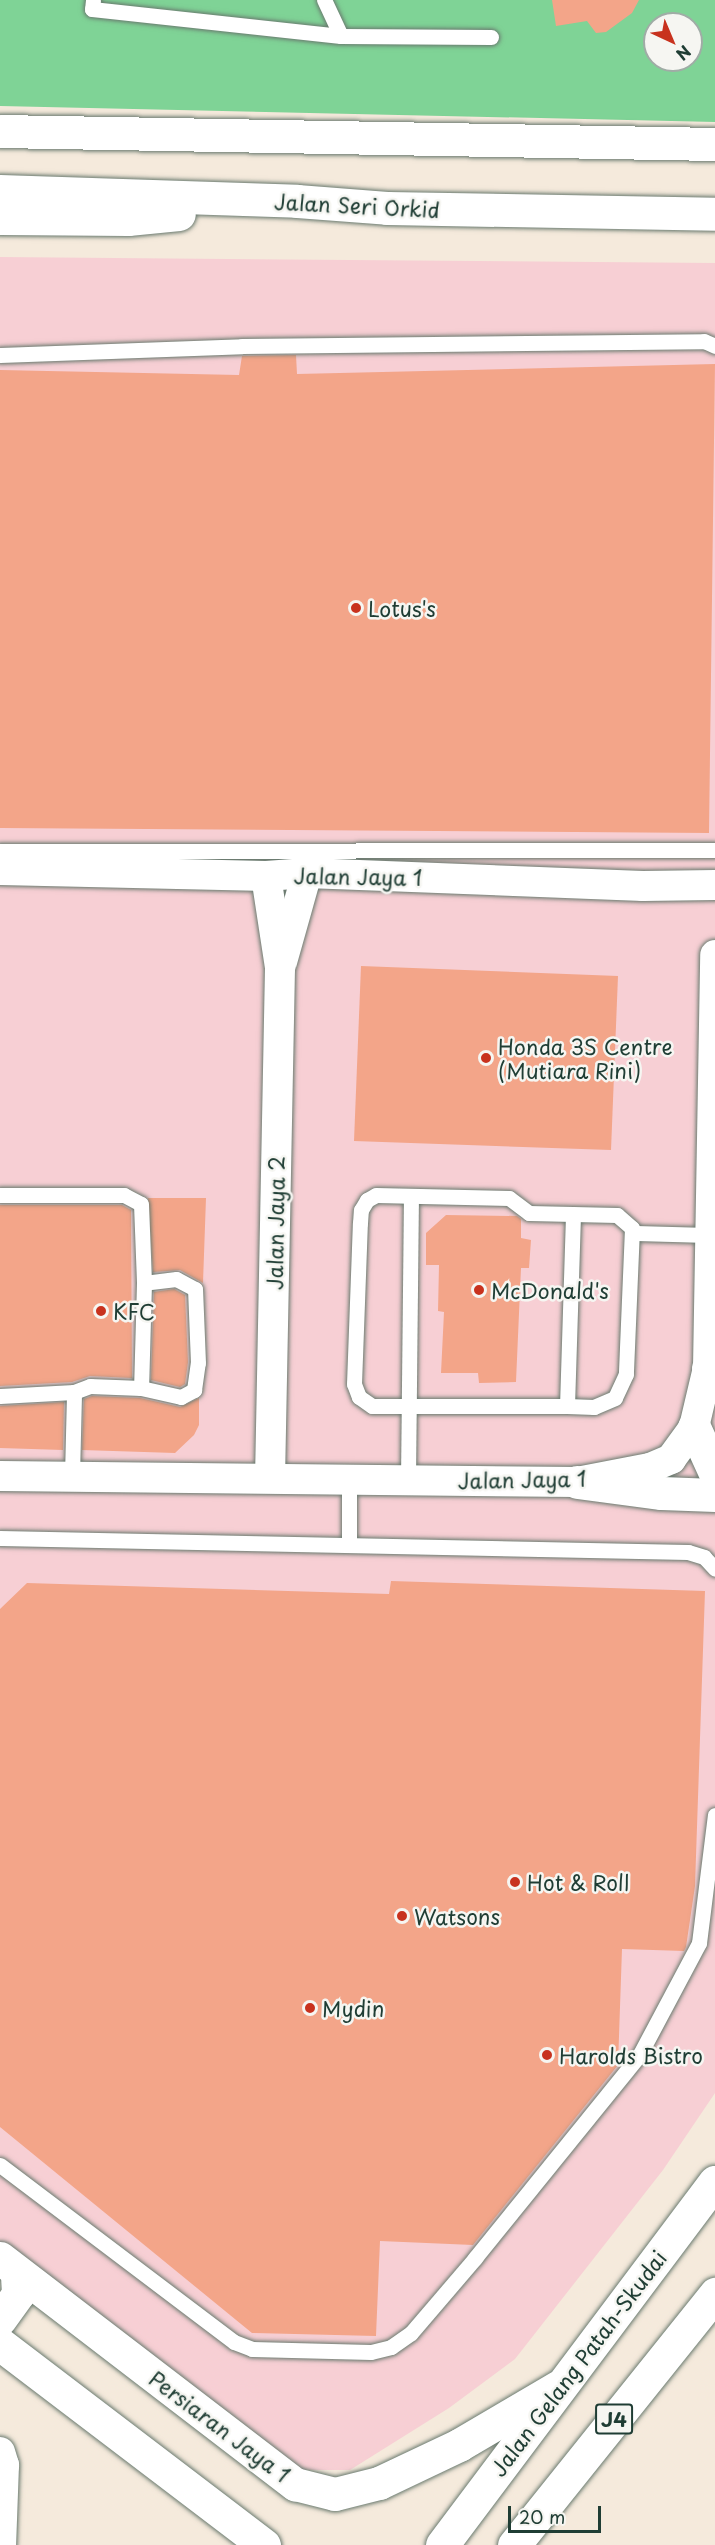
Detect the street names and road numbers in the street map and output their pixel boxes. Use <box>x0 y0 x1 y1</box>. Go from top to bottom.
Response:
street label: Jalan Seri Orkid <box>274 188 440 222</box>
street label: Jalan Jaya 1 <box>293 862 423 890</box>
street label: Jalan Jaya 2 <box>261 1155 289 1291</box>
street label: Jalan Jaya 1 <box>457 1465 587 1493</box>
street label: Jalan Gelang Patah-Skudai <box>484 2245 672 2481</box>
street label: Persiaran Jaya 1 <box>145 2365 295 2487</box>
road number: J4 <box>594 2402 634 2436</box>

